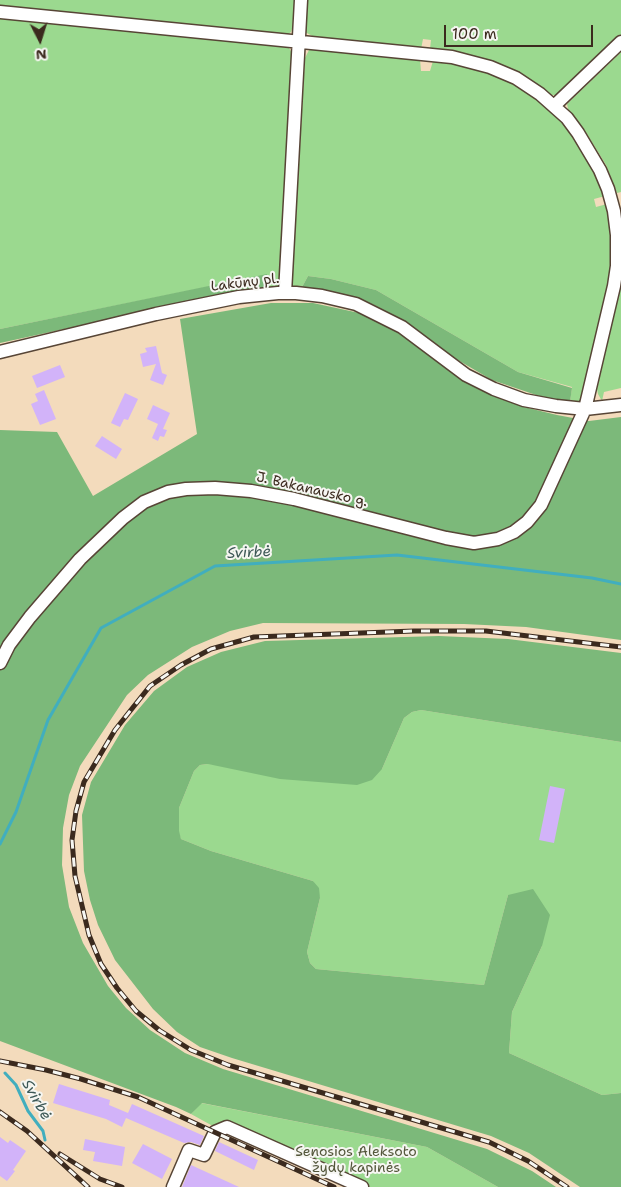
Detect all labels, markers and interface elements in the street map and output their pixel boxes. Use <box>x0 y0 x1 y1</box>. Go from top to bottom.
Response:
north arrow <box>15 15 65 65</box>
scale bar <box>446 15 595 47</box>
text: 100 m <box>452 24 497 44</box>
text: N <box>35 45 48 64</box>
street label: Lakūnų pl. <box>210 270 280 296</box>
street label: J. Bakanausko g. <box>255 469 369 511</box>
water label: Svirbė <box>227 543 271 563</box>
water label: Svirbė <box>17 1077 55 1123</box>
park label: Senosios Aleksoto žydų kapinės <box>295 1144 417 1176</box>

